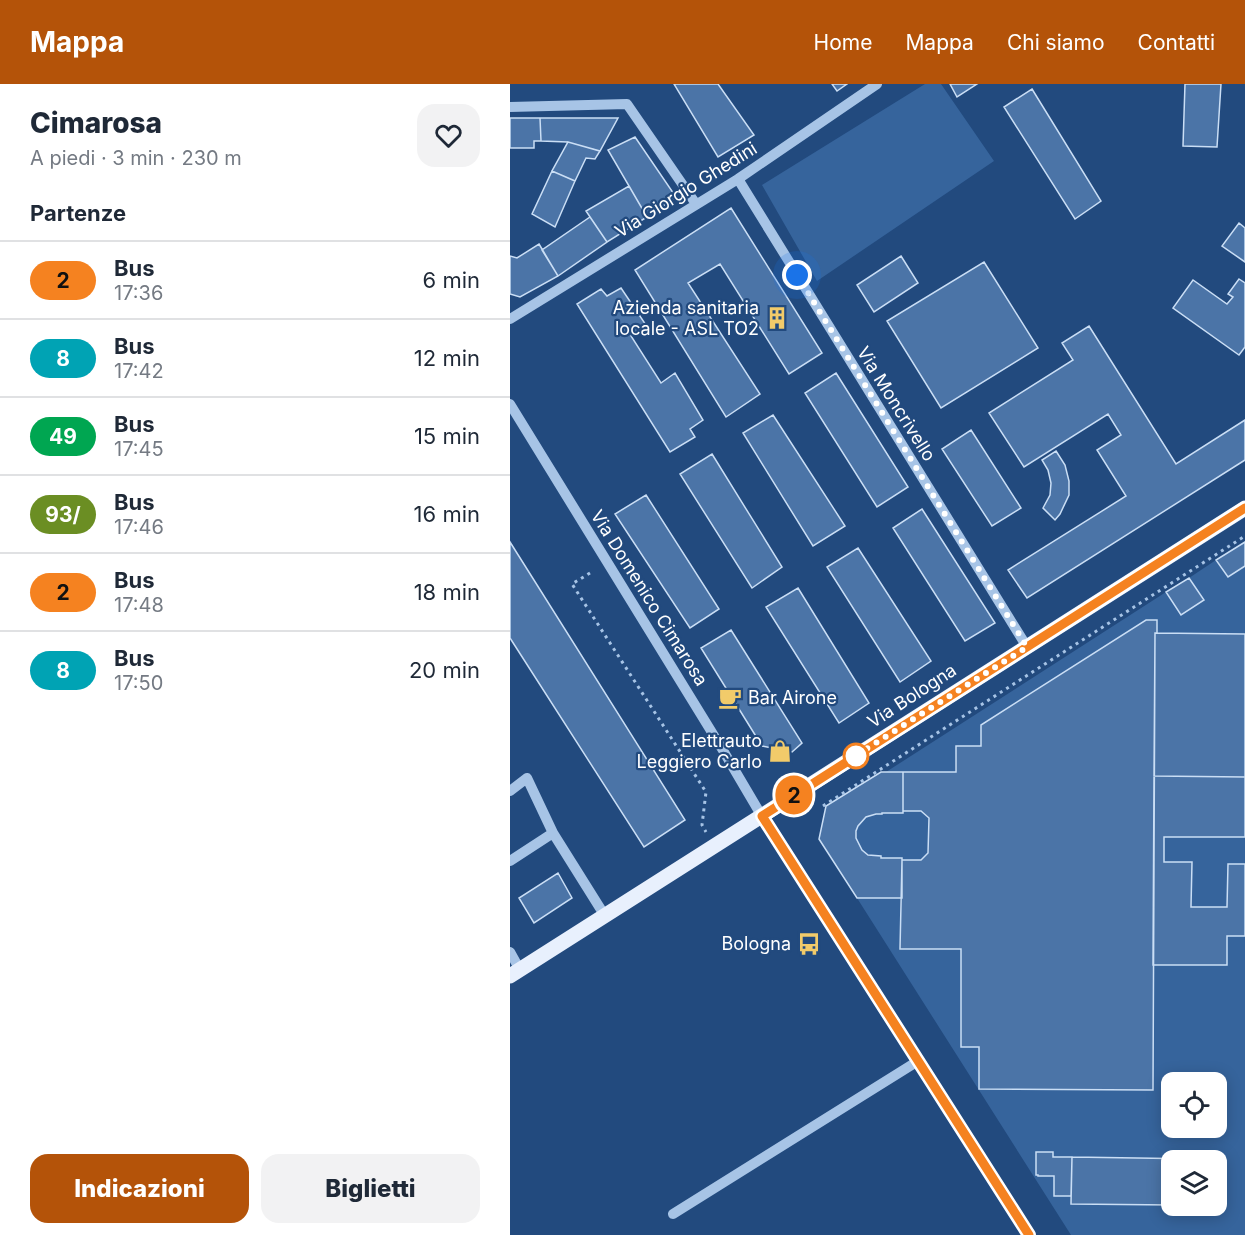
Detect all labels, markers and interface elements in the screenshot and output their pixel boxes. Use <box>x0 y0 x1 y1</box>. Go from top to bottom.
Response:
text: Mappa <box>30 25 124 59</box>
text: Home <box>814 30 872 55</box>
text: Mappa <box>905 30 974 55</box>
text: Chi siamo <box>1007 30 1105 55</box>
text: Contatti <box>1138 30 1215 55</box>
button: heart <box>417 104 480 167</box>
text: Cimarosa <box>30 106 162 140</box>
street label: Via Giorgio Ghedini <box>611 137 761 242</box>
text: A piedi · 3 min · 230 m <box>30 146 242 170</box>
text: Partenze <box>30 200 126 226</box>
text: Bus <box>114 255 155 281</box>
your location <box>782 260 812 290</box>
text: 6 min <box>423 267 480 293</box>
text: 2 <box>56 268 70 293</box>
text: 17:36 <box>114 281 163 305</box>
place label: Azienda sanitaria locale - ASL TO2 <box>613 297 759 339</box>
building icon: Azienda sanitaria locale - ASL TO2 <box>764 305 790 331</box>
text: Bus <box>114 333 155 359</box>
street label: Via Moncrivello <box>853 343 940 465</box>
text: 12 min <box>414 345 480 371</box>
text: 8 <box>56 346 70 371</box>
text: 17:42 <box>114 359 164 383</box>
text: Bus <box>114 411 155 437</box>
text: 15 min <box>414 423 480 449</box>
text: 49 <box>49 424 77 449</box>
text: 17:45 <box>114 437 164 461</box>
text: Bus <box>114 489 155 515</box>
text: 16 min <box>414 501 480 527</box>
text: 93/ <box>45 502 81 527</box>
street label: Via Domenico Cimarosa <box>587 506 712 690</box>
text: 17:46 <box>114 515 164 539</box>
text: Bus <box>114 567 155 593</box>
text: 18 min <box>414 579 480 605</box>
text: 2 <box>56 580 70 605</box>
text: 17:48 <box>114 593 164 617</box>
text: Bus <box>114 645 155 671</box>
text: 20 min <box>409 657 480 683</box>
text: 8 <box>56 658 70 683</box>
street label: Via Bologna <box>863 659 960 732</box>
text: 17:50 <box>114 671 163 695</box>
cafe icon: Bar Airone <box>717 685 743 711</box>
place label: Bar Airone <box>748 687 837 708</box>
place label: Elettrauto Leggiero Carlo <box>637 730 762 772</box>
shop icon: Elettrauto Leggiero Carlo <box>767 738 793 764</box>
unlabelled marker <box>843 743 869 769</box>
line badge: 2 <box>774 776 814 814</box>
text: 2 <box>787 783 801 808</box>
bus stop icon: Bologna <box>796 931 822 957</box>
place label: Bologna <box>721 933 791 954</box>
map controls <box>1161 1072 1227 1216</box>
button: locate <box>1161 1072 1227 1138</box>
button: layers <box>1161 1150 1227 1216</box>
button: Indicazioni <box>30 1154 249 1223</box>
button: Biglietti <box>261 1154 480 1223</box>

